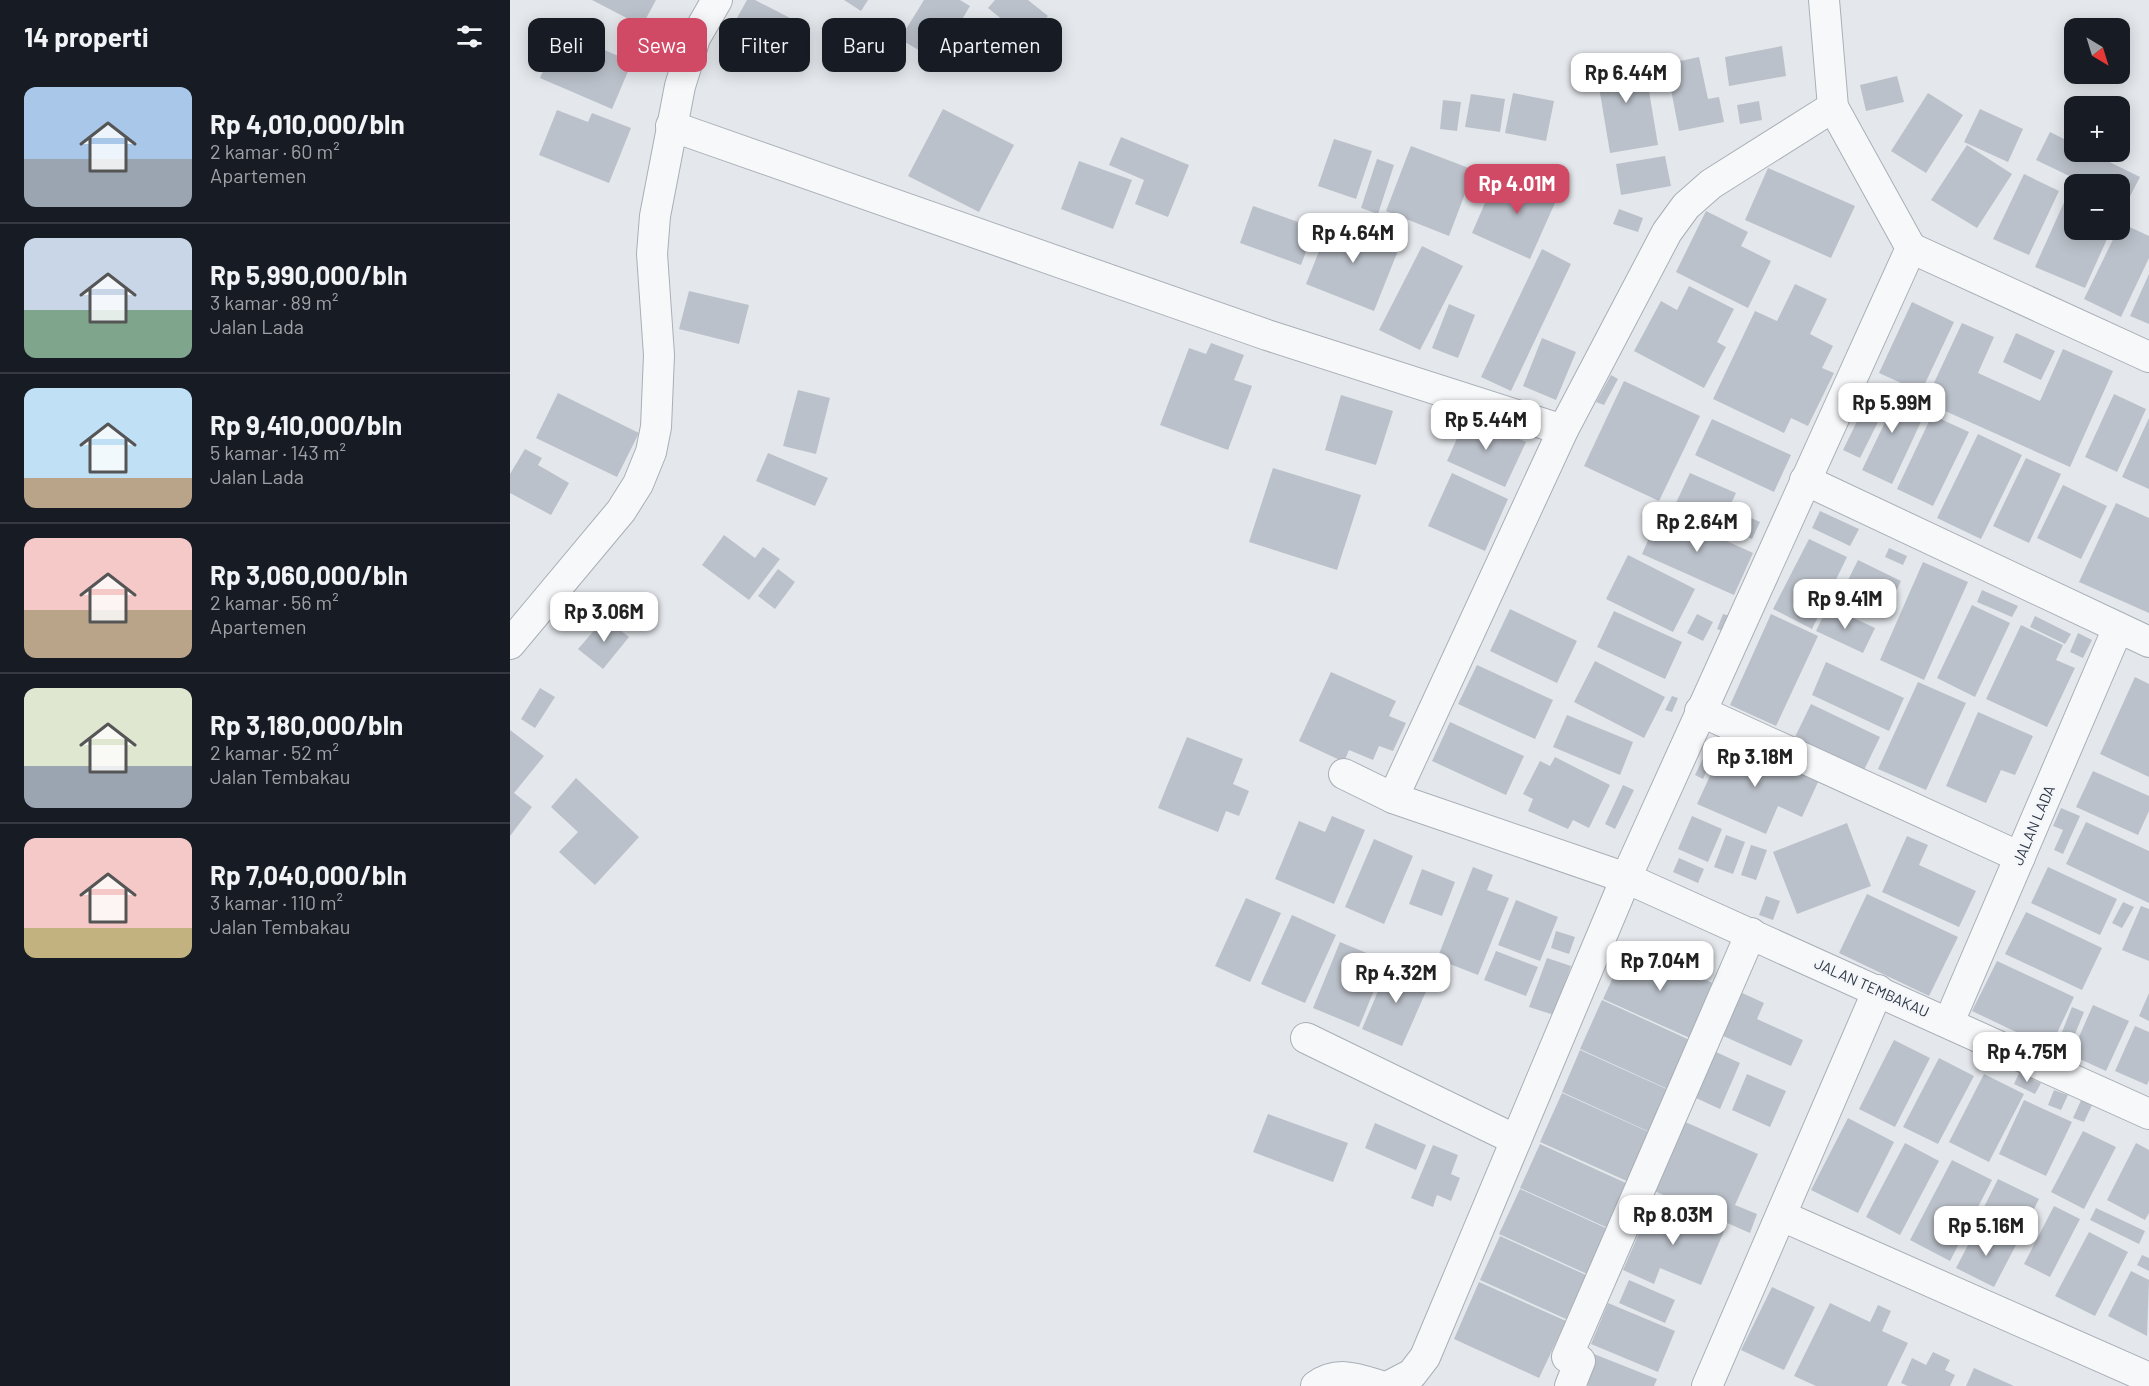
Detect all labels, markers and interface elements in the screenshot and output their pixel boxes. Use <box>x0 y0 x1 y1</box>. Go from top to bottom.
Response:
chip: Beli <box>528 18 605 72</box>
chip: Sewa <box>617 18 707 72</box>
chip: Filter <box>719 18 810 72</box>
chip: Baru <box>822 18 906 72</box>
chip: Apartemen <box>918 18 1062 72</box>
north arrow <box>2064 18 2130 84</box>
map controls <box>2064 18 2130 240</box>
icon: filters <box>453 20 486 53</box>
text: 14 properti <box>24 21 149 52</box>
pin: Rp 6.44M <box>1564 53 1688 104</box>
text: Rp 6.44M <box>1585 60 1667 84</box>
button: + <box>2064 96 2130 162</box>
text: Rp 4,010,000/bln <box>210 108 405 139</box>
icon: home <box>72 111 144 183</box>
text: 2 kamar · 60 m² <box>210 139 340 163</box>
text: Apartemen <box>210 163 306 187</box>
pin: Rp 4.01M <box>1455 164 1579 215</box>
text: Rp 4.01M <box>1478 171 1556 195</box>
button: − <box>2064 174 2130 240</box>
pin: Rp 4.64M <box>1291 213 1415 264</box>
text: Rp 4.64M <box>1312 220 1394 244</box>
text: Rp 5,990,000/bln <box>210 259 408 290</box>
icon: home <box>72 262 144 334</box>
text: 3 kamar · 89 m² <box>210 290 339 314</box>
text: Jalan Lada <box>210 314 304 338</box>
pin: Rp 5.99M <box>1830 383 1954 434</box>
text: Rp 5.99M <box>1852 390 1932 414</box>
pin: Rp 5.44M <box>1424 400 1548 451</box>
text: Rp 5.44M <box>1445 407 1527 431</box>
text: Rp 9,410,000/bln <box>210 409 402 440</box>
icon: home <box>72 412 144 484</box>
text: 5 kamar · 143 m² <box>210 440 346 464</box>
text: Jalan Lada <box>210 464 304 488</box>
pin: Rp 2.64M <box>1635 502 1759 553</box>
text: Rp 2.64M <box>1656 509 1738 533</box>
text: Rp 3,060,000/bln <box>210 559 408 590</box>
icon: home <box>72 562 144 634</box>
pin: Rp 9.41M <box>1783 579 1907 630</box>
text: Rp 9.41M <box>1807 586 1883 610</box>
text: 2 kamar · 56 m² <box>210 590 339 614</box>
pin: Rp 3.06M <box>542 592 666 643</box>
text: Rp 3.06M <box>564 599 644 623</box>
text: Apartemen <box>210 614 306 638</box>
text: Rp 3,180,000/bln <box>210 709 403 740</box>
icon: home <box>72 712 144 784</box>
pin: Rp 3.18M <box>1693 737 1817 788</box>
text: 2 kamar · 52 m² <box>210 740 339 764</box>
text: Rp 3.18M <box>1717 744 1793 768</box>
text: Jalan Tembakau <box>210 764 350 788</box>
street label: JALAN LADA <box>2008 782 2058 868</box>
text: Rp 7,040,000/bln <box>210 859 407 890</box>
icon: home <box>72 862 144 934</box>
text: 3 kamar · 110 m² <box>210 890 343 914</box>
text: Jalan Tembakau <box>210 914 350 938</box>
pin: Rp 7.04M <box>1598 941 1722 992</box>
text: Rp 7.04M <box>1621 948 1699 972</box>
pin: Rp 4.32M <box>1334 953 1458 1004</box>
street label: JALAN TEMBAKAU <box>1812 954 1932 1020</box>
text: Rp 4.32M <box>1355 960 1437 984</box>
pin: Rp 4.75M <box>1965 1032 2089 1083</box>
text: Rp 4.75M <box>1987 1039 2067 1063</box>
pin: Rp 8.03M <box>1611 1195 1735 1246</box>
text: Rp 8.03M <box>1633 1202 1713 1226</box>
pin: Rp 5.16M <box>1924 1206 2048 1257</box>
text: Rp 5.16M <box>1948 1213 2024 1237</box>

